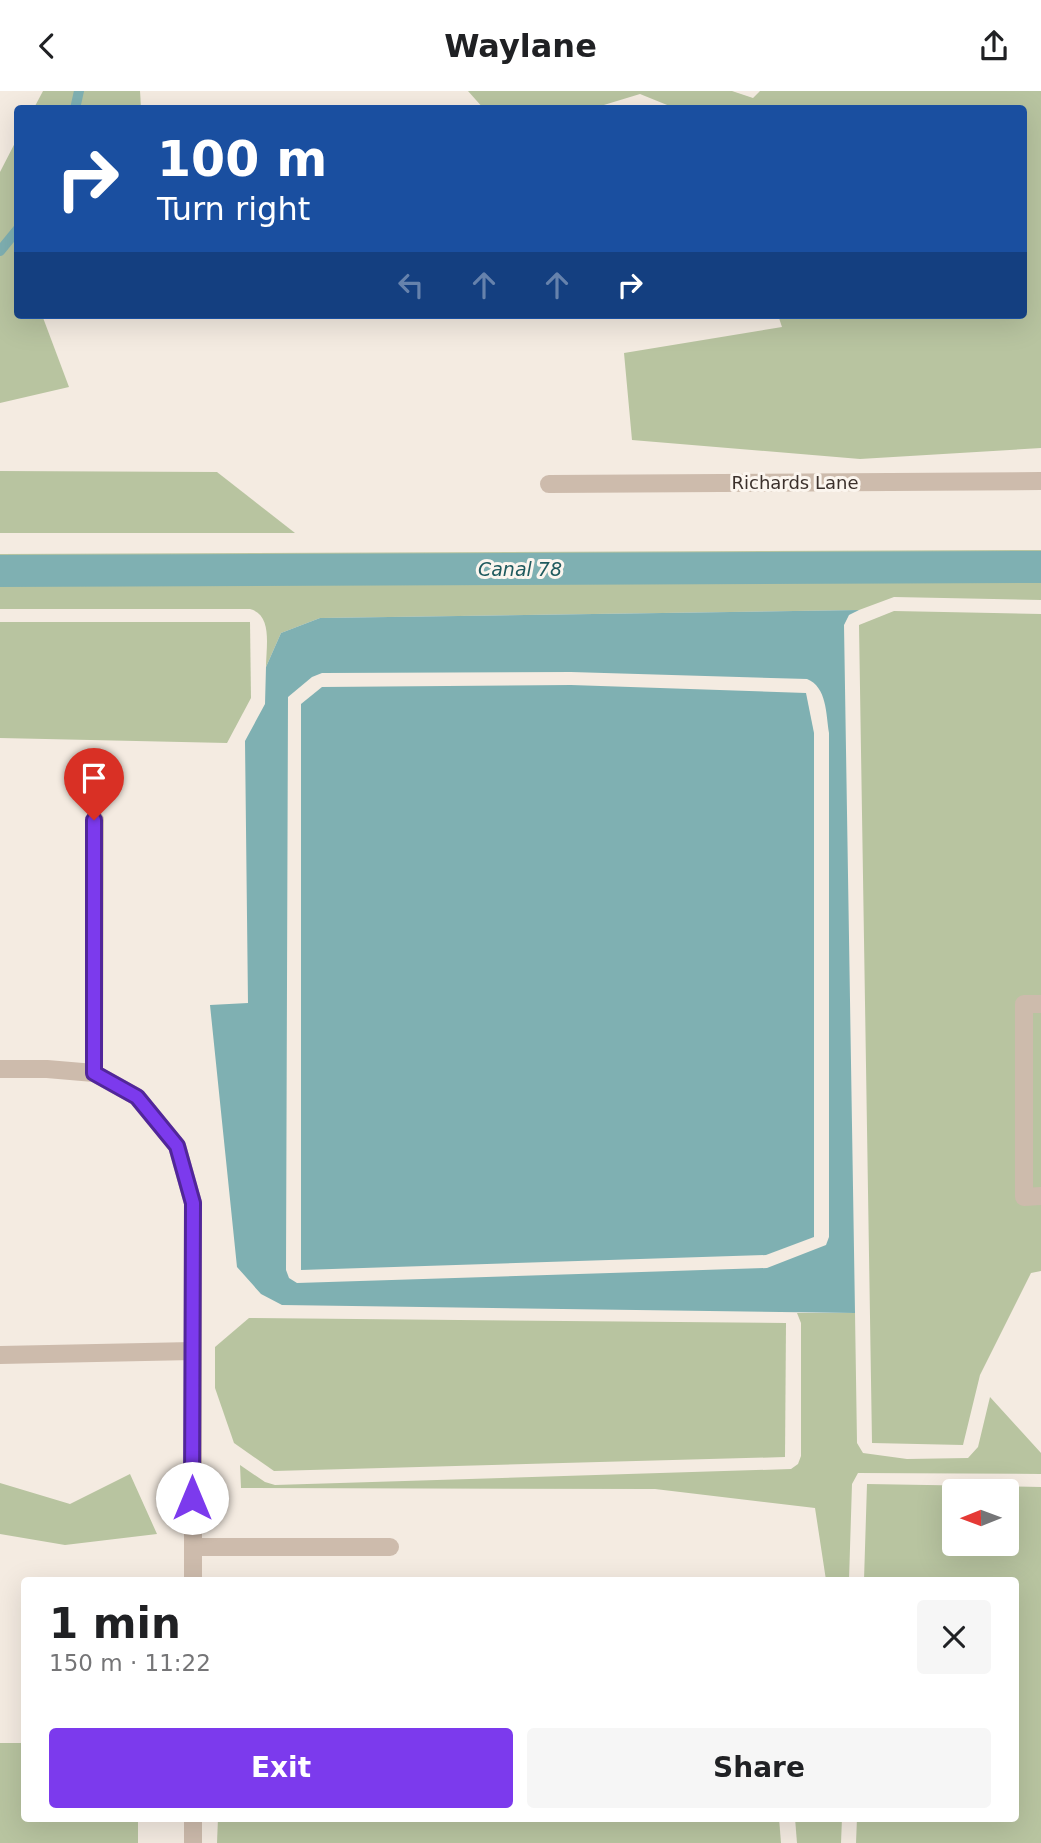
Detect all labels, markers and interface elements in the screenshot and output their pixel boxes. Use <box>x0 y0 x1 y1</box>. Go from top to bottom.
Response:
icon: back <box>28 27 66 65</box>
text: Waylane <box>444 27 597 65</box>
icon: share <box>975 27 1013 65</box>
text: 100 m <box>157 131 327 188</box>
icon: right <box>42 133 133 224</box>
text: Turn right <box>157 190 310 228</box>
icon: left <box>392 266 430 304</box>
icon: ahead <box>465 266 503 304</box>
icon: ahead <box>538 266 576 304</box>
icon: right <box>611 266 649 304</box>
street label: Richards Lane <box>732 472 859 493</box>
water label: Canal 78 <box>478 558 562 580</box>
pin <box>64 748 124 820</box>
icon: arrive <box>75 759 113 797</box>
position arrow <box>155 1461 229 1535</box>
north arrow <box>942 1479 1018 1556</box>
map controls <box>942 1479 1019 1556</box>
text: 1 min <box>49 1599 181 1648</box>
button: close <box>917 1600 991 1674</box>
text: 150 m · 11:22 <box>49 1650 211 1676</box>
button: Exit <box>49 1728 513 1808</box>
button: Share <box>527 1728 991 1808</box>

